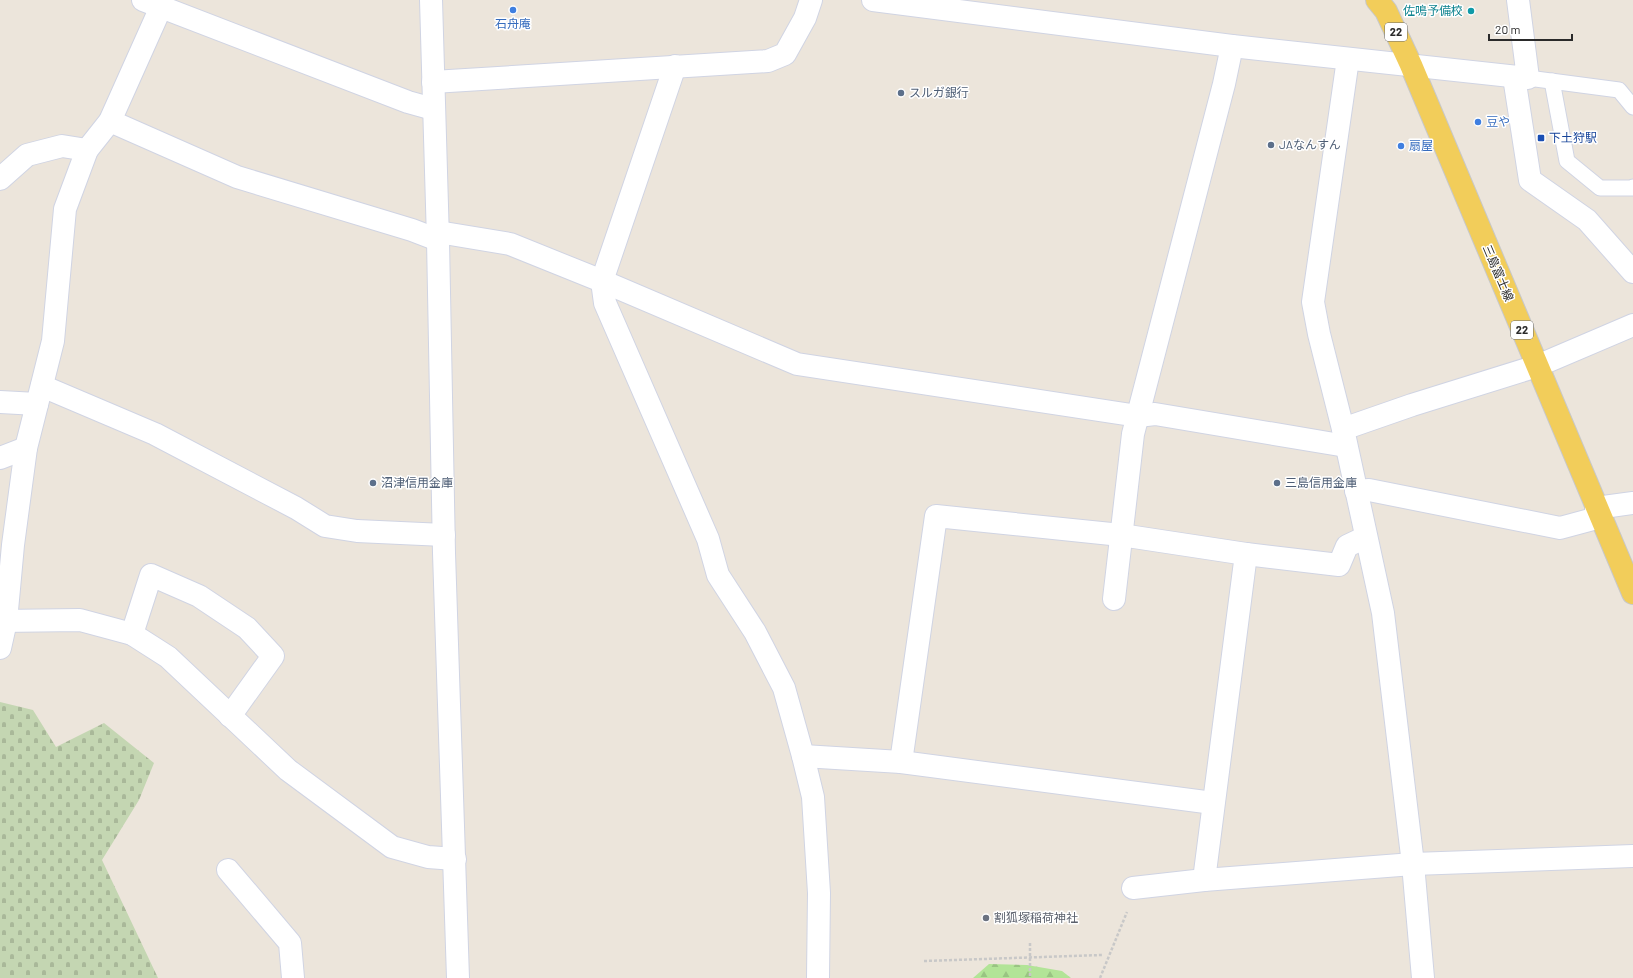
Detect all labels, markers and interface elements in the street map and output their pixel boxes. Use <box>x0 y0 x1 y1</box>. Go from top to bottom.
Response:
place label: 佐鳴予備校 <box>1403 3 1463 17</box>
marker: 石舟庵 <box>508 5 518 15</box>
marker: 佐鳴予備校 <box>1466 6 1476 16</box>
place label: 石舟庵 <box>495 16 531 30</box>
scale bar <box>1489 16 1572 42</box>
text: 20 m <box>1495 22 1521 36</box>
road number: 22 <box>1385 23 1407 41</box>
place label: スルガ銀行 <box>909 85 969 99</box>
marker: スルガ銀行 <box>896 88 906 98</box>
place label: 豆や <box>1486 114 1510 128</box>
marker: 豆や <box>1473 117 1483 127</box>
place label: 下土狩駅 <box>1549 130 1597 144</box>
marker: 下土狩駅 <box>1536 133 1546 143</box>
place label: JAなんすん <box>1279 137 1341 151</box>
place label: 扇屋 <box>1409 138 1433 152</box>
marker: JAなんすん <box>1266 140 1276 150</box>
marker: 扇屋 <box>1396 141 1406 151</box>
street label: 三島富士線 <box>1481 242 1517 303</box>
road number: 22 <box>1511 321 1533 339</box>
place label: 沼津信用金庫 <box>381 475 453 489</box>
place label: 三島信用金庫 <box>1285 475 1357 489</box>
marker: 沼津信用金庫 <box>368 478 378 488</box>
marker: 三島信用金庫 <box>1272 478 1282 488</box>
place label: 割狐塚稲荷神社 <box>994 910 1078 924</box>
marker: 割狐塚稲荷神社 <box>981 913 991 923</box>

